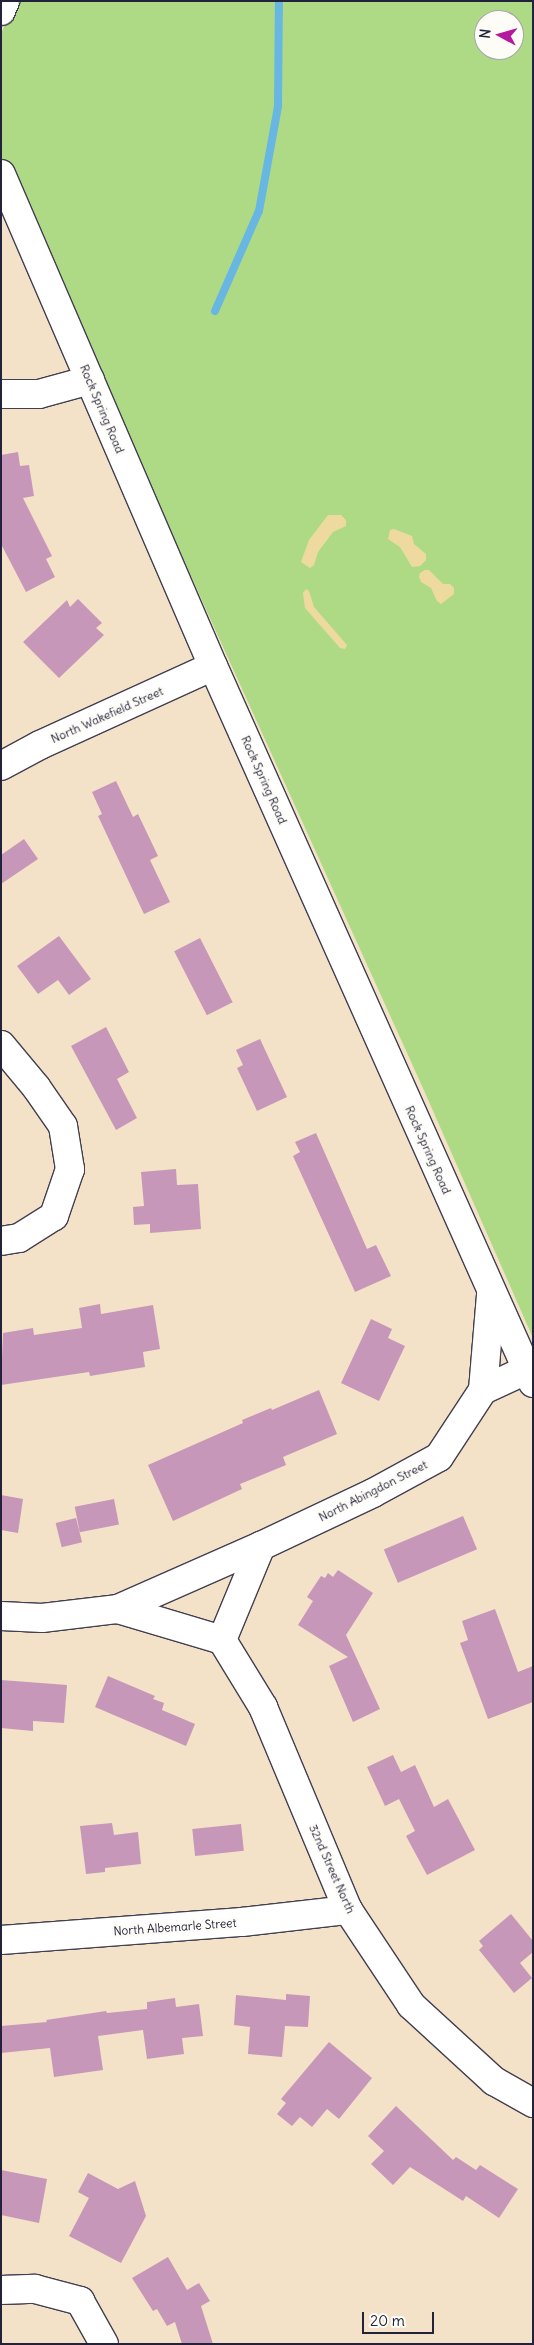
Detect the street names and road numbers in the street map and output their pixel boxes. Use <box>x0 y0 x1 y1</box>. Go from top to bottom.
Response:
street label: Rock Spring Road <box>77 362 127 456</box>
street label: North Wakefield Street <box>49 684 165 746</box>
street label: Rock Spring Road <box>238 734 290 826</box>
street label: Rock Spring Road <box>402 1104 454 1196</box>
street label: North Abingdon Street <box>316 1457 430 1525</box>
street label: 32nd Street North <box>306 1822 358 1916</box>
street label: North Albemarle Street <box>113 1916 237 1938</box>

